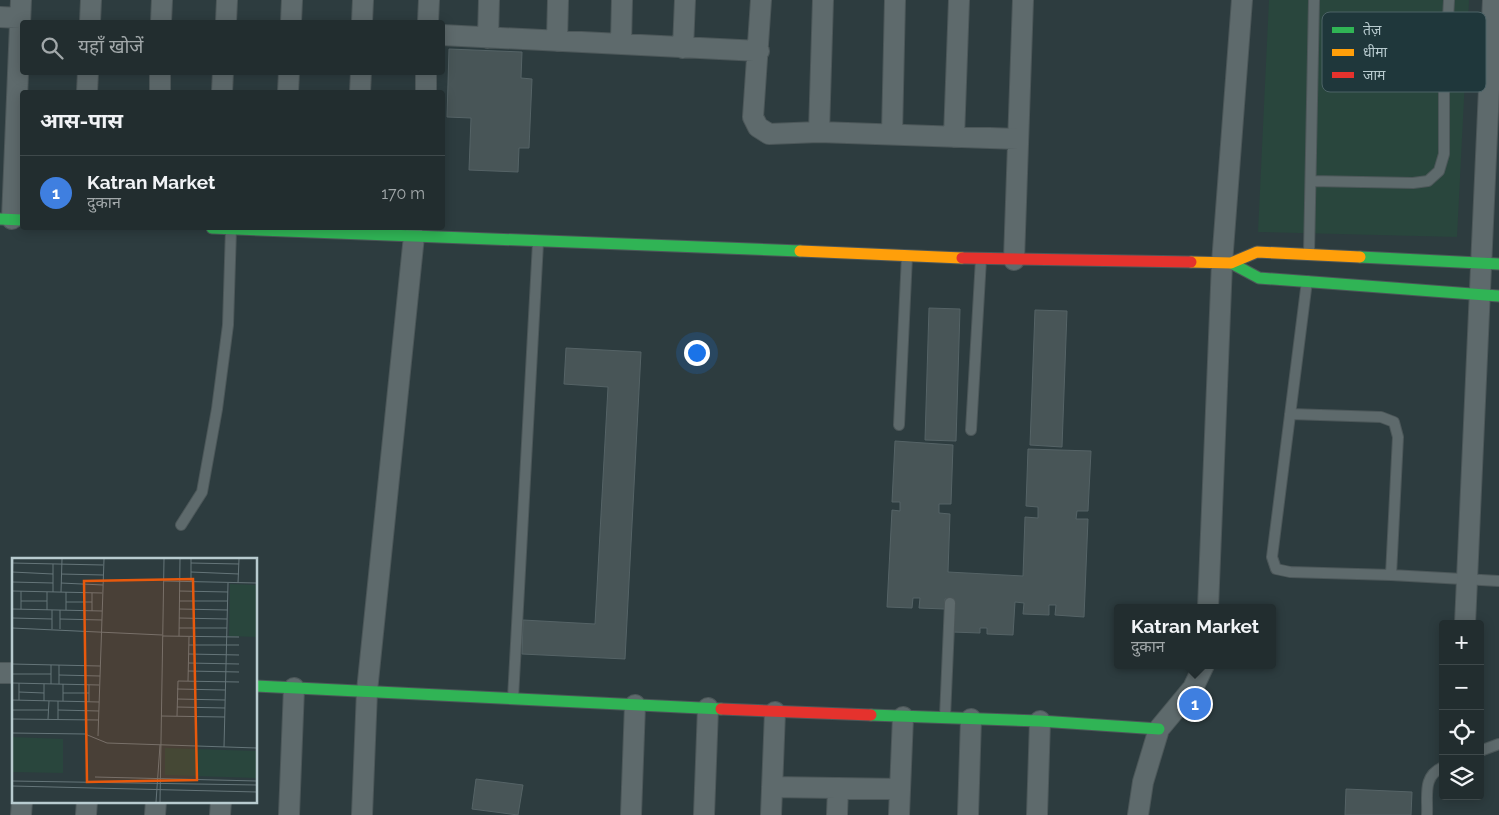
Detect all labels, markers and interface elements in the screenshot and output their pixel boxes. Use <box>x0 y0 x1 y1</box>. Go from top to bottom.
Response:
legend <box>1322 12 1486 92</box>
search box <box>20 20 445 75</box>
text: तेज़ <box>1363 21 1382 38</box>
icon: search <box>38 34 66 62</box>
text: यहाँ खोजें <box>78 35 143 57</box>
text: धीमा <box>1363 44 1388 60</box>
text: जाम <box>1363 67 1386 83</box>
text: आस-पास <box>40 108 123 133</box>
text: Katran Market <box>87 171 215 193</box>
text: 1 <box>52 184 60 203</box>
text: 170 m <box>381 184 425 203</box>
text: दुकान <box>87 193 121 212</box>
your location <box>684 340 710 366</box>
inset map <box>12 558 258 802</box>
popup <box>1114 604 1276 669</box>
text: Katran Market <box>1131 615 1259 637</box>
map controls <box>1439 620 1484 800</box>
button: + <box>1439 620 1484 665</box>
text: दुकान <box>1131 637 1165 656</box>
button: − <box>1439 665 1484 710</box>
pin: 1 <box>1179 685 1211 723</box>
button: locate <box>1439 710 1484 755</box>
button: layers <box>1439 755 1484 800</box>

